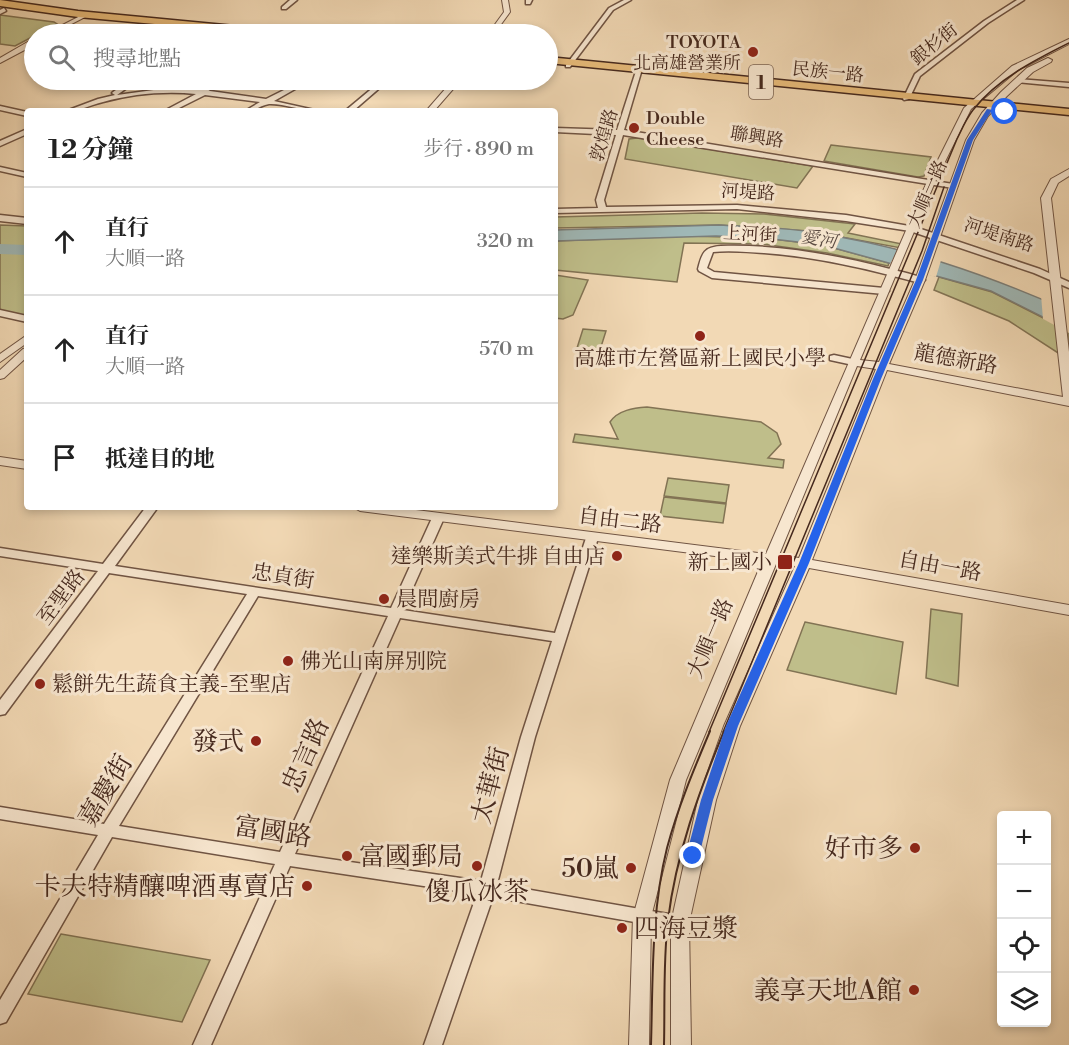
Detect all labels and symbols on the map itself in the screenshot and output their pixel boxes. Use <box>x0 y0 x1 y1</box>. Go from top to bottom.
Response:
street label: 銀杉街 <box>906 18 963 70</box>
place label: TOYOTA 北高雄營業所 <box>633 31 742 75</box>
marker: TOYOTA 北高雄營業所 <box>746 45 760 59</box>
street label: 民族一路 <box>791 57 865 88</box>
road number: 1 <box>749 65 773 99</box>
route start <box>991 98 1017 124</box>
street label: 敦煌路 <box>586 106 623 164</box>
place label: Double Cheese <box>646 107 705 151</box>
marker: Double Cheese <box>627 121 641 135</box>
street label: 聯興路 <box>728 122 785 153</box>
street label: 大順一路 <box>902 157 953 232</box>
street label: 河堤路 <box>720 180 776 205</box>
street label: 河堤南路 <box>961 213 1037 258</box>
street label: 上河街 <box>722 222 778 247</box>
water label: 愛河 <box>799 225 841 254</box>
marker: 高雄市左營區新上國民小學 <box>693 329 707 343</box>
street label: 龍德新路 <box>912 340 999 380</box>
place label: 高雄市左營區新上國民小學 <box>574 346 826 372</box>
street label: 自由二路 <box>577 503 663 539</box>
place label: 達樂斯美式牛排 自由店 <box>391 544 605 570</box>
street label: 自由一路 <box>896 547 983 587</box>
marker: 達樂斯美式牛排 自由店 <box>610 549 624 563</box>
place label: 新上國小 <box>688 550 772 576</box>
marker: 新上國小 <box>776 553 794 571</box>
street label: 忠貞街 <box>250 559 316 595</box>
street label: 至聖路 <box>32 565 91 631</box>
place label: 晨間廚房 <box>396 587 480 613</box>
marker: 晨間廚房 <box>377 592 391 606</box>
street label: 大順一路 <box>683 595 739 682</box>
place label: 佛光山南屏別院 <box>300 649 447 675</box>
marker: 佛光山南屏別院 <box>281 654 295 668</box>
place label: 鬆餅先生蔬食主義-至聖店 <box>52 672 291 698</box>
marker: 鬆餅先生蔬食主義-至聖店 <box>33 677 47 691</box>
street label: 忠言路 <box>275 713 336 798</box>
place label: 發式 <box>192 726 244 758</box>
marker: 發式 <box>249 734 263 748</box>
street label: 太華街 <box>465 743 517 827</box>
street label: 嘉慶街 <box>72 749 140 832</box>
street label: 富國路 <box>232 810 314 854</box>
place label: 好市多 <box>825 833 903 865</box>
place label: 富國郵局 <box>359 841 463 873</box>
marker: 好市多 <box>908 841 922 855</box>
route end <box>679 842 705 868</box>
marker: 富國郵局 <box>340 849 354 863</box>
place label: 50嵐 <box>561 853 619 885</box>
marker: 傻瓜冰茶 <box>470 859 484 873</box>
marker: 50嵐 <box>624 861 638 875</box>
place label: 卡夫特精釀啤酒專賣店 <box>35 871 295 903</box>
place label: 傻瓜冰茶 <box>425 876 529 908</box>
marker: 卡夫特精釀啤酒專賣店 <box>300 879 314 893</box>
place label: 四海豆漿 <box>634 913 738 945</box>
marker: 四海豆漿 <box>615 921 629 935</box>
place label: 義享天地A館 <box>754 975 902 1007</box>
marker: 義享天地A館 <box>907 983 921 997</box>

